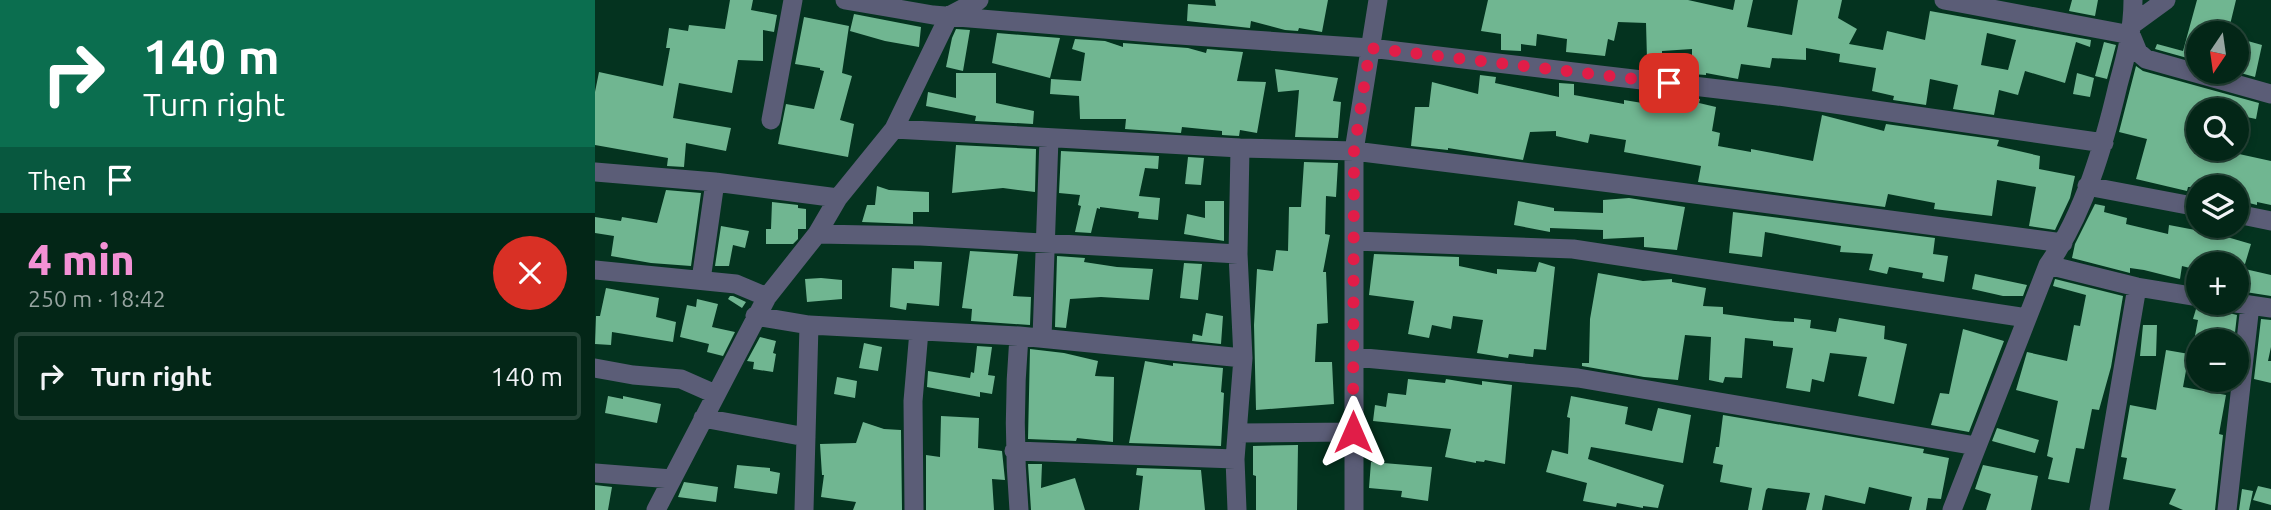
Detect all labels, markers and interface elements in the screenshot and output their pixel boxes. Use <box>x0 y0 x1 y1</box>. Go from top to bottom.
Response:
north arrow <box>2186 21 2249 84</box>
map controls <box>2186 21 2249 392</box>
icon: right <box>28 28 119 119</box>
text: 140 m <box>143 28 280 83</box>
pin <box>1639 53 1699 113</box>
icon: arrive <box>1650 64 1688 102</box>
text: Turn right <box>143 86 285 122</box>
button: search <box>2186 98 2249 161</box>
icon: arrive <box>101 161 139 199</box>
text: Then <box>28 166 87 195</box>
button: layers <box>2186 175 2249 238</box>
text: 4 min <box>28 236 135 283</box>
button: close <box>493 236 567 310</box>
button: + <box>2186 252 2249 315</box>
text: 250 m · 18:42 <box>28 286 166 311</box>
button: − <box>2186 329 2249 392</box>
icon: right <box>32 357 70 395</box>
text: Turn right <box>91 362 212 391</box>
text: 140 m <box>491 362 563 391</box>
position arrow <box>1316 395 1390 469</box>

